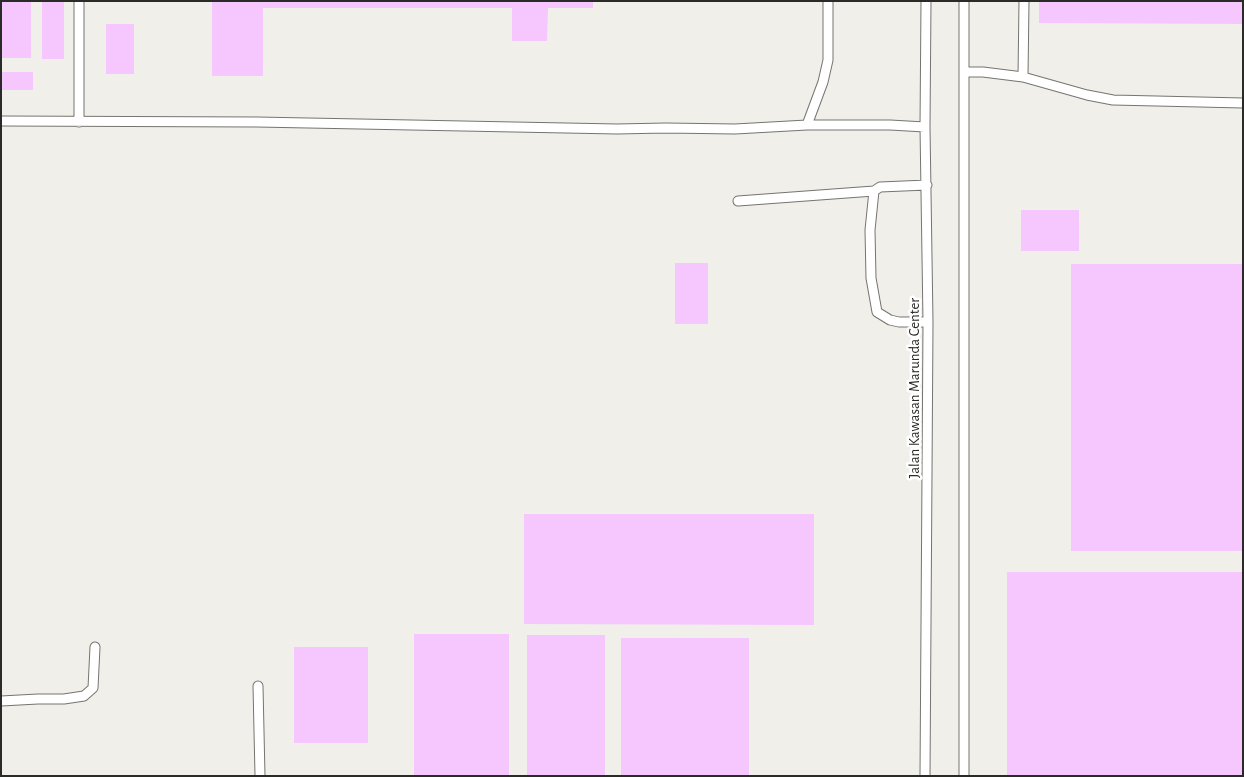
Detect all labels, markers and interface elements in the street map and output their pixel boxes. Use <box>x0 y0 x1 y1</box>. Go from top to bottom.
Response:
street label: Jalan Kawasan Marunda Center <box>905 298 923 478</box>

